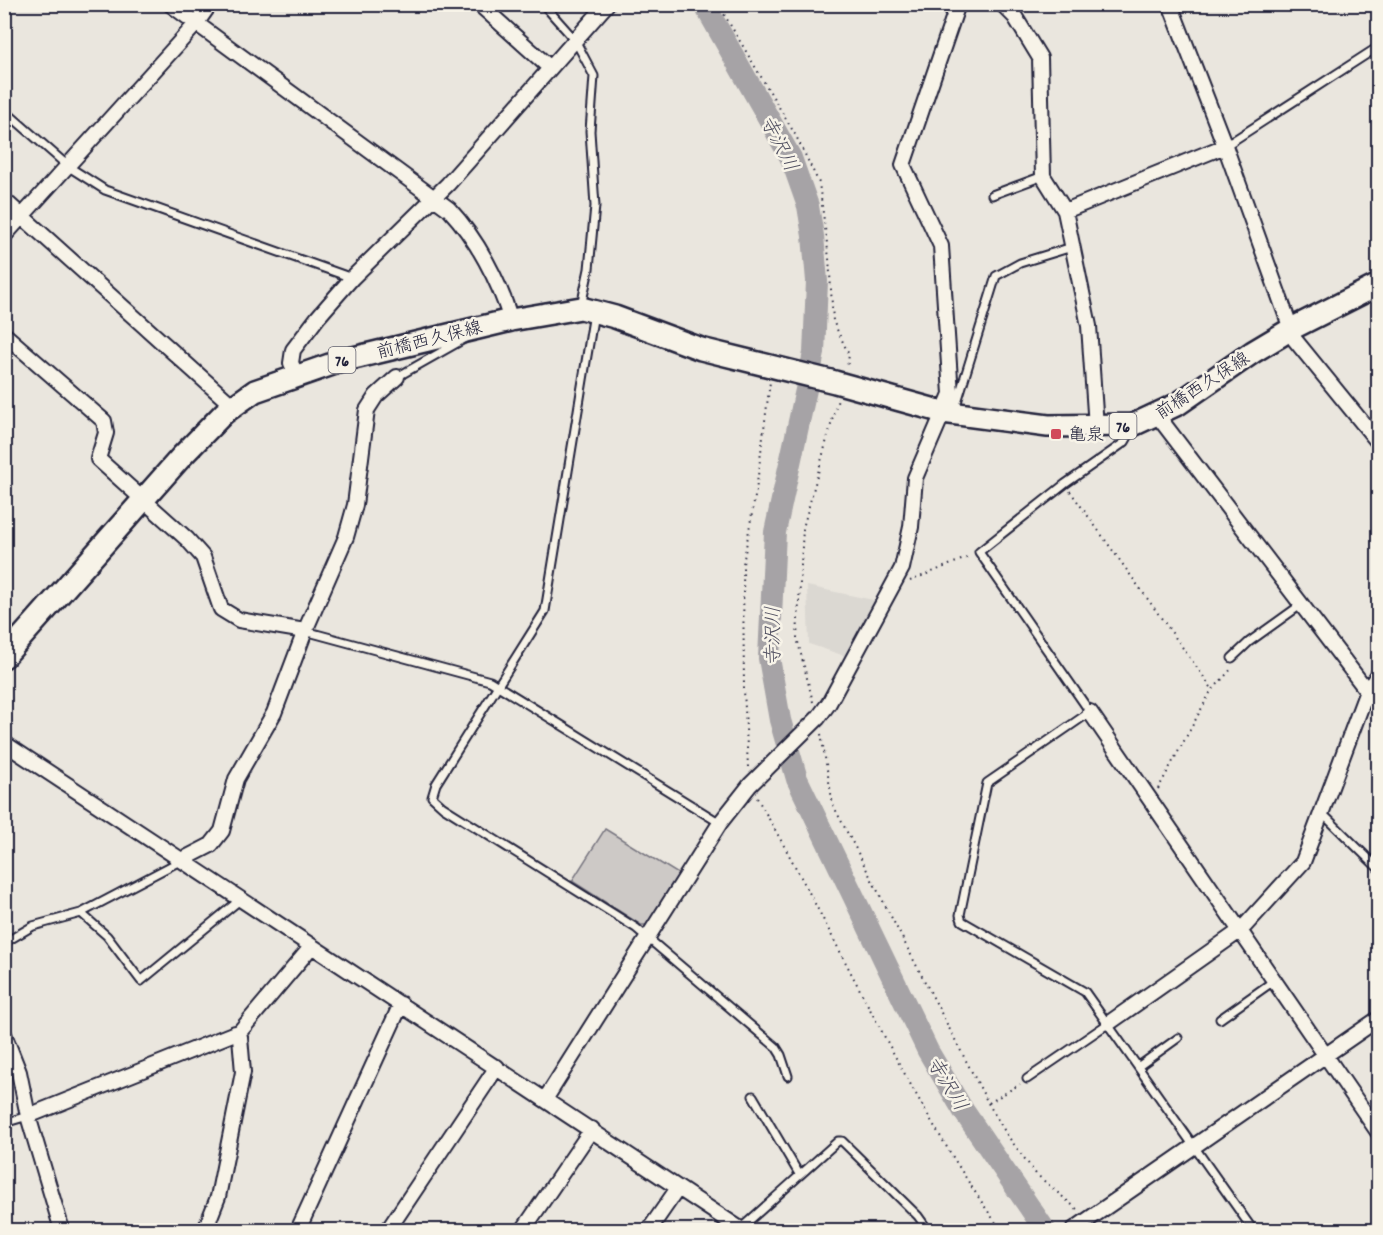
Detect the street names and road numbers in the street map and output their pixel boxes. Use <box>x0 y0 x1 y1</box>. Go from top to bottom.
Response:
street label: 前橋西久保線 <box>374 316 485 367</box>
road number: 76 <box>328 347 356 373</box>
street label: 前橋西久保線 <box>1151 347 1255 427</box>
road number: 76 <box>1110 413 1136 439</box>

